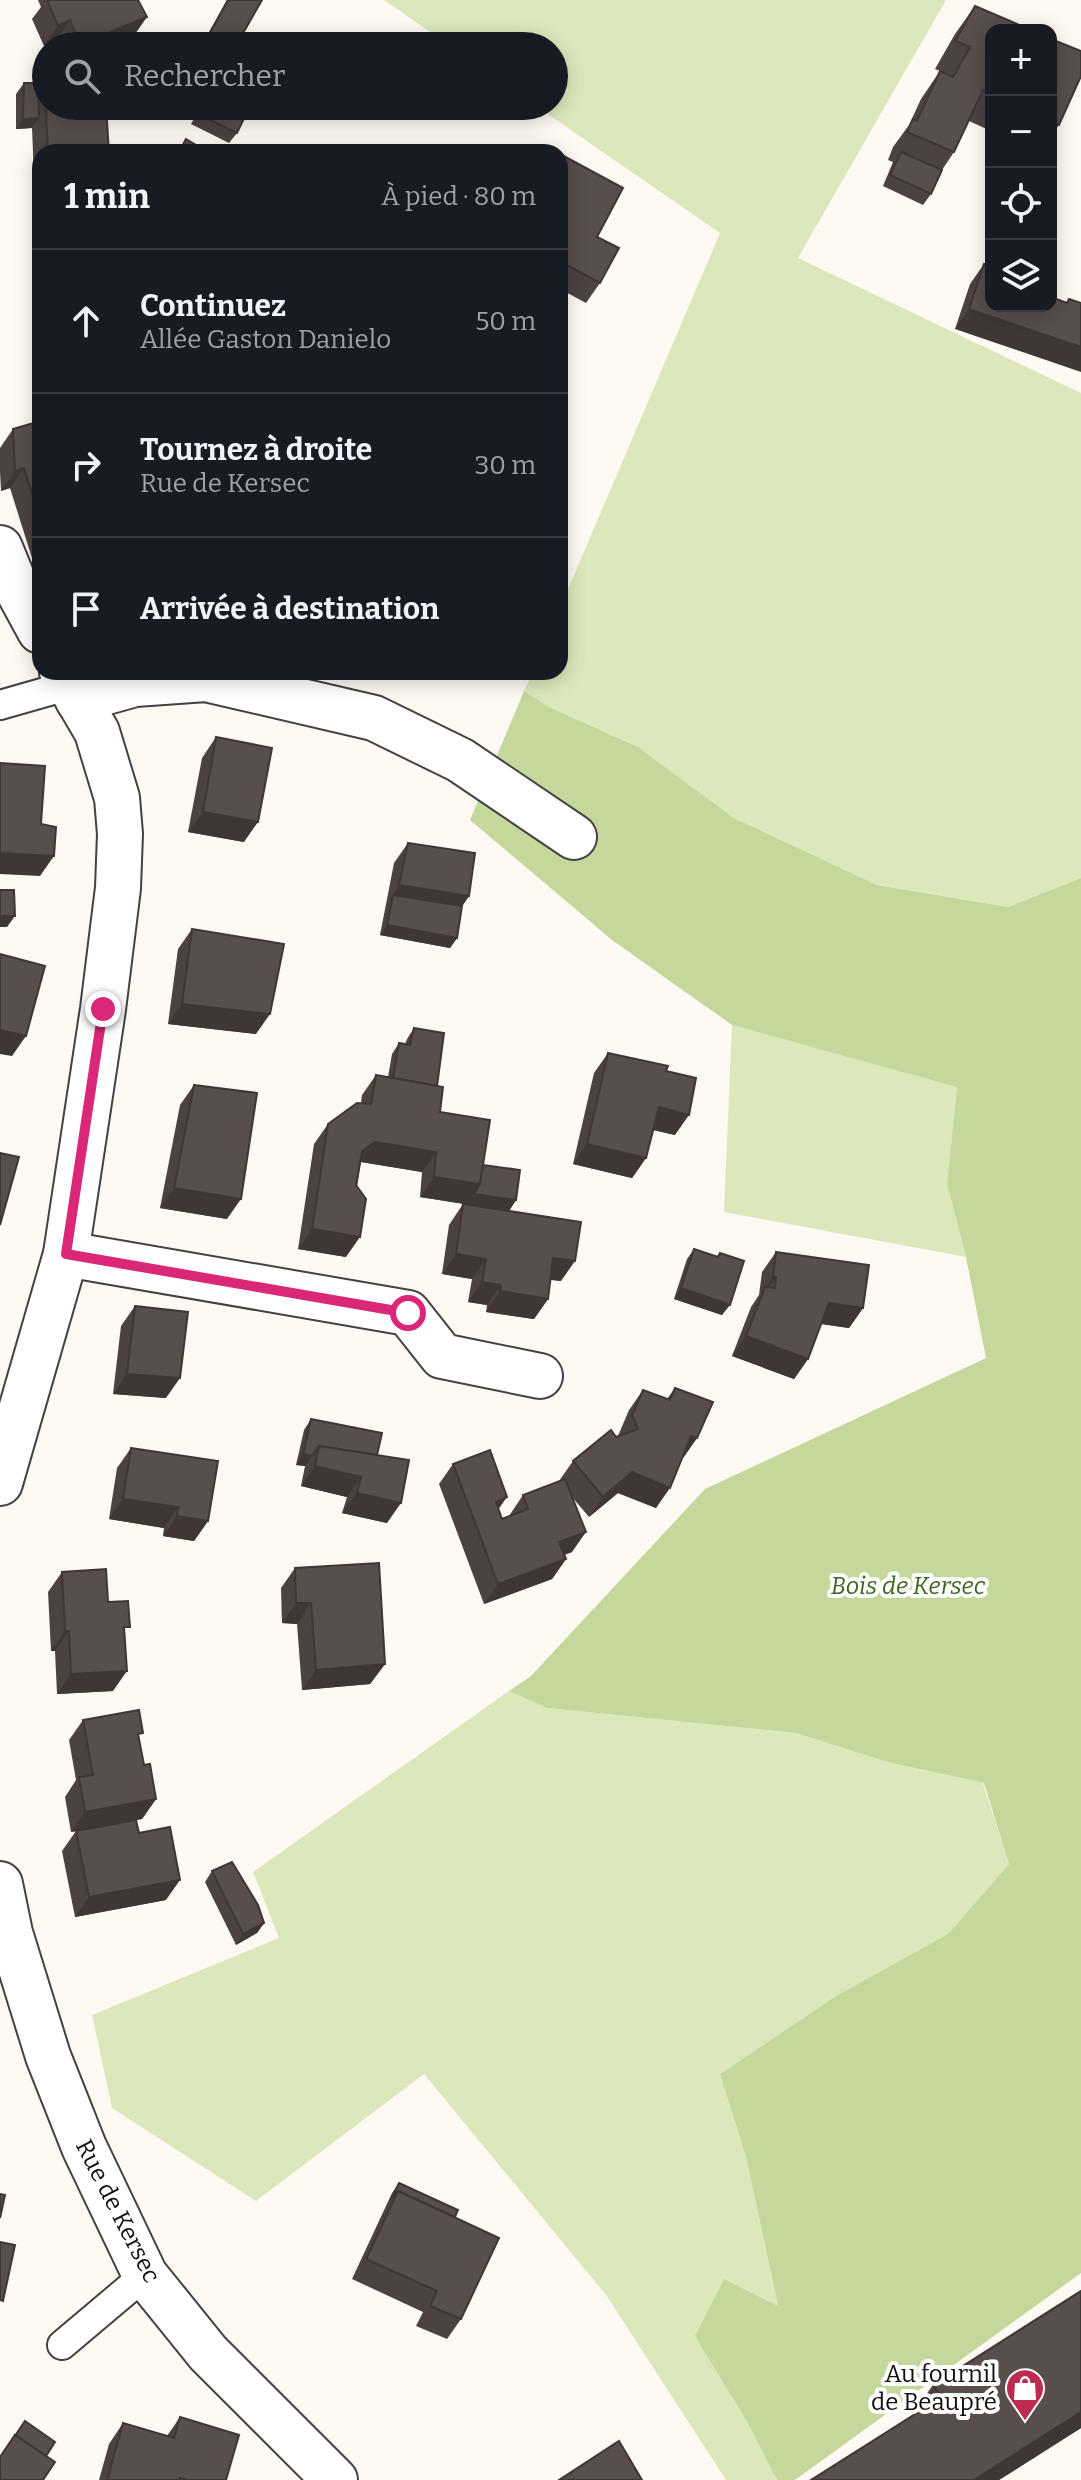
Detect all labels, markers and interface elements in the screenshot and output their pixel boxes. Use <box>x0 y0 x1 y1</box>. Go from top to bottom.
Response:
map controls <box>985 24 1057 312</box>
button: + <box>985 24 1057 96</box>
search box <box>32 32 568 120</box>
icon: search <box>60 54 104 98</box>
text: Rechercher <box>124 58 285 94</box>
button: − <box>985 96 1057 168</box>
button: locate <box>985 168 1057 240</box>
text: 1 min <box>64 176 150 217</box>
text: À pied · 80 m <box>381 181 536 212</box>
button: layers <box>985 240 1057 312</box>
text: Continuez <box>140 288 286 324</box>
icon: ahead <box>64 299 108 343</box>
text: 50 m <box>475 306 536 337</box>
text: Allée Gaston Danielo <box>140 324 391 355</box>
text: Tournez à droite <box>140 432 372 468</box>
icon: right <box>64 443 108 487</box>
text: 30 m <box>475 450 536 481</box>
text: Rue de Kersec <box>140 468 310 499</box>
icon: arrive <box>64 587 108 631</box>
text: Arrivée à destination <box>140 591 439 627</box>
route end <box>85 991 121 1027</box>
route start <box>390 1295 426 1331</box>
park label: Bois de Kersec <box>831 1572 986 1600</box>
street label: Rue de Kersec <box>70 2135 166 2287</box>
place label: Au fournil de Beaupré <box>871 2360 997 2416</box>
shop icon: Au fournil de Beaupré <box>1004 2367 1046 2422</box>

